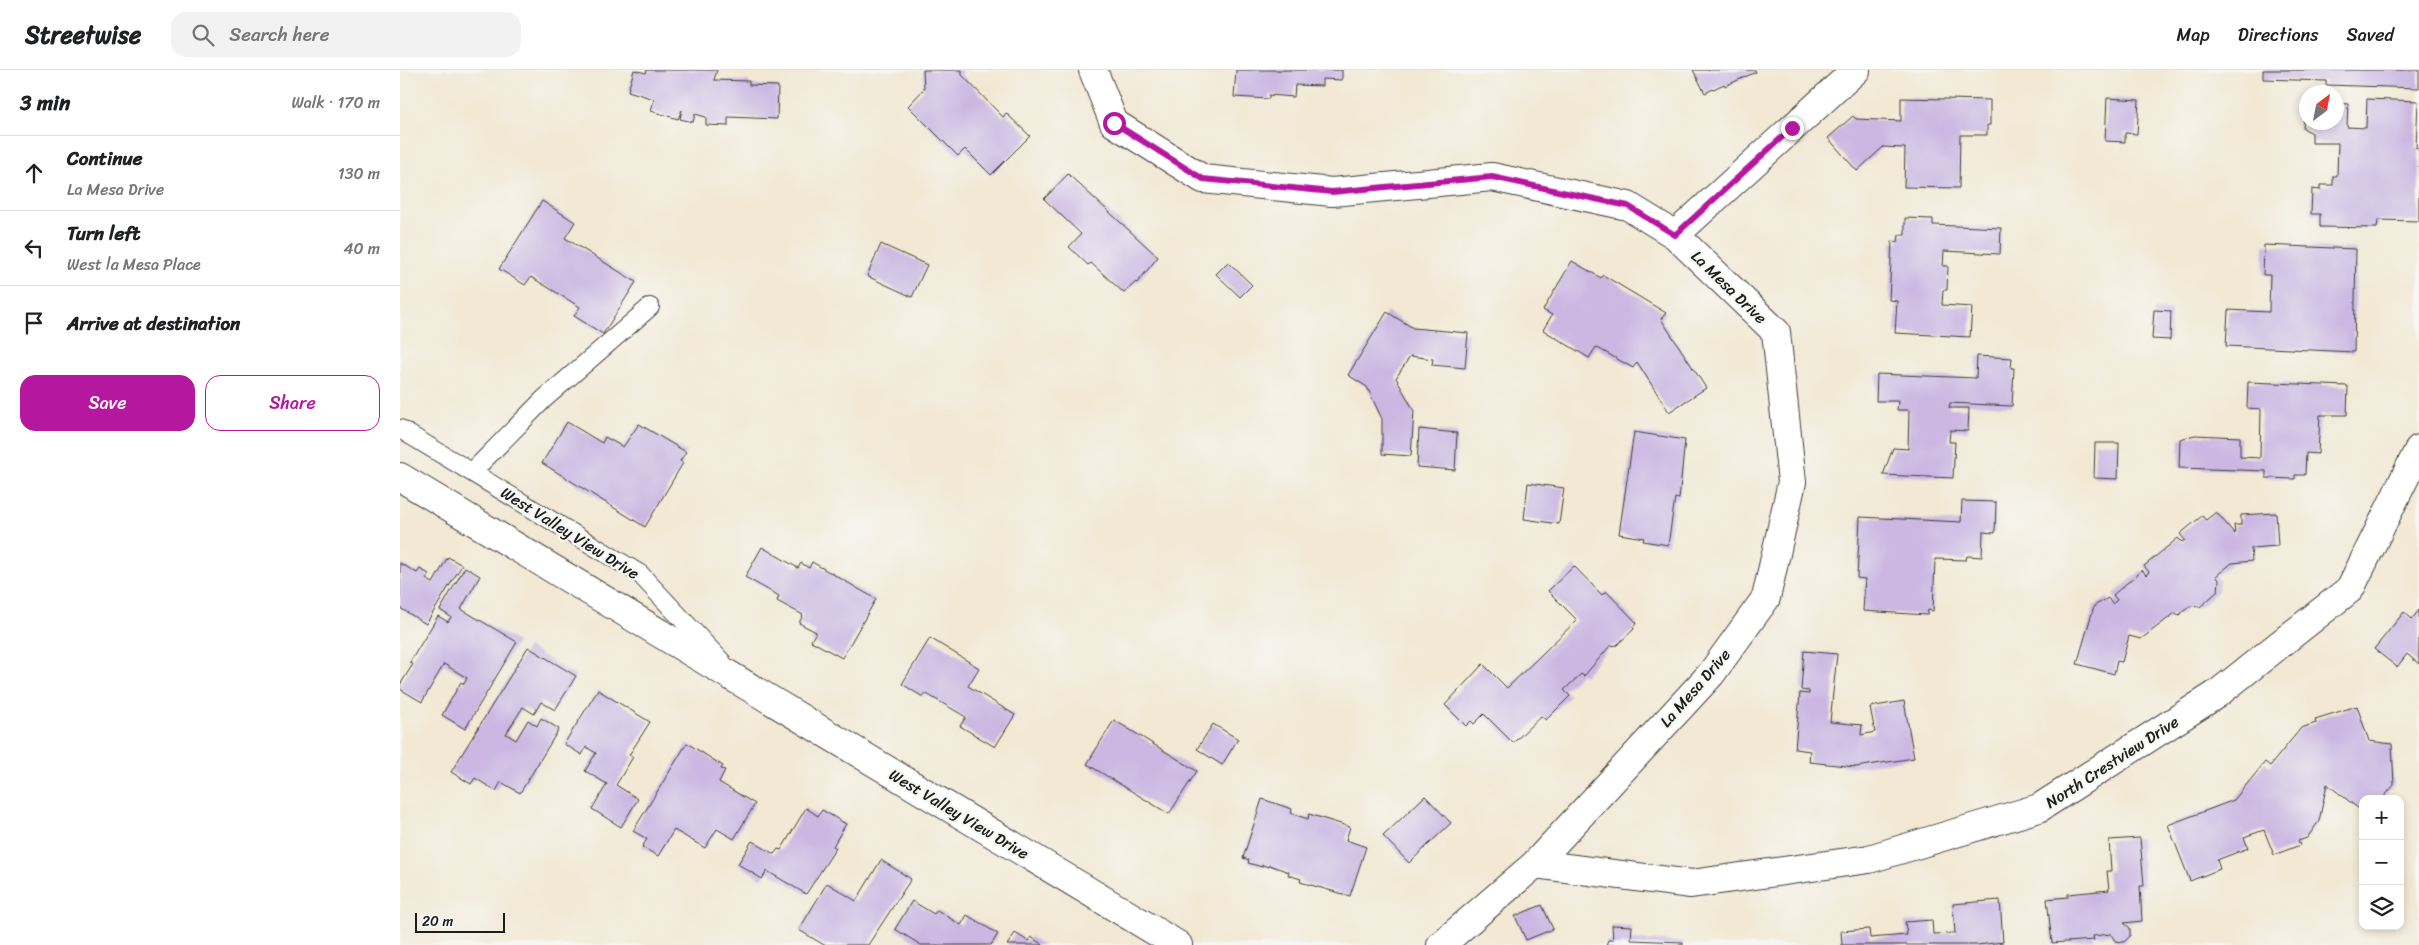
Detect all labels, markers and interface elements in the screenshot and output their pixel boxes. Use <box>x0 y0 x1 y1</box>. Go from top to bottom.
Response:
search box <box>171 12 521 57</box>
text: Streetwise <box>25 14 141 56</box>
text: Search here <box>229 18 329 51</box>
text: Map <box>2177 19 2210 51</box>
text: Directions <box>2238 19 2319 51</box>
text: Saved <box>2347 19 2394 51</box>
icon: search <box>189 21 217 49</box>
text: 3 min <box>20 84 70 122</box>
north arrow <box>2299 85 2344 130</box>
text: Walk · 170 m <box>291 88 380 117</box>
route start <box>1103 112 1126 135</box>
route end <box>1781 117 1804 140</box>
text: Continue <box>67 142 143 175</box>
icon: ahead <box>20 159 48 187</box>
text: 130 m <box>338 159 380 188</box>
text: La Mesa Drive <box>67 175 164 204</box>
text: Turn left <box>67 217 140 250</box>
icon: left <box>20 234 48 262</box>
text: 40 m <box>343 234 380 263</box>
street label: La Mesa Drive <box>1684 243 1774 331</box>
text: West la Mesa Place <box>67 250 201 279</box>
text: Arrive at destination <box>67 307 240 340</box>
icon: arrive <box>20 309 48 337</box>
button: Save <box>20 375 195 431</box>
button: Share <box>205 375 380 431</box>
street label: West Valley View Drive <box>495 478 645 588</box>
street label: La Mesa Drive <box>1652 642 1738 734</box>
street label: North Crestview Drive <box>2039 708 2185 816</box>
street label: West Valley View Drive <box>883 761 1035 867</box>
map controls <box>2359 795 2404 930</box>
button: + <box>2359 795 2404 840</box>
button: − <box>2359 840 2404 885</box>
button: layers <box>2359 885 2404 930</box>
text: 20 m <box>422 909 453 934</box>
scale bar <box>415 910 505 933</box>

